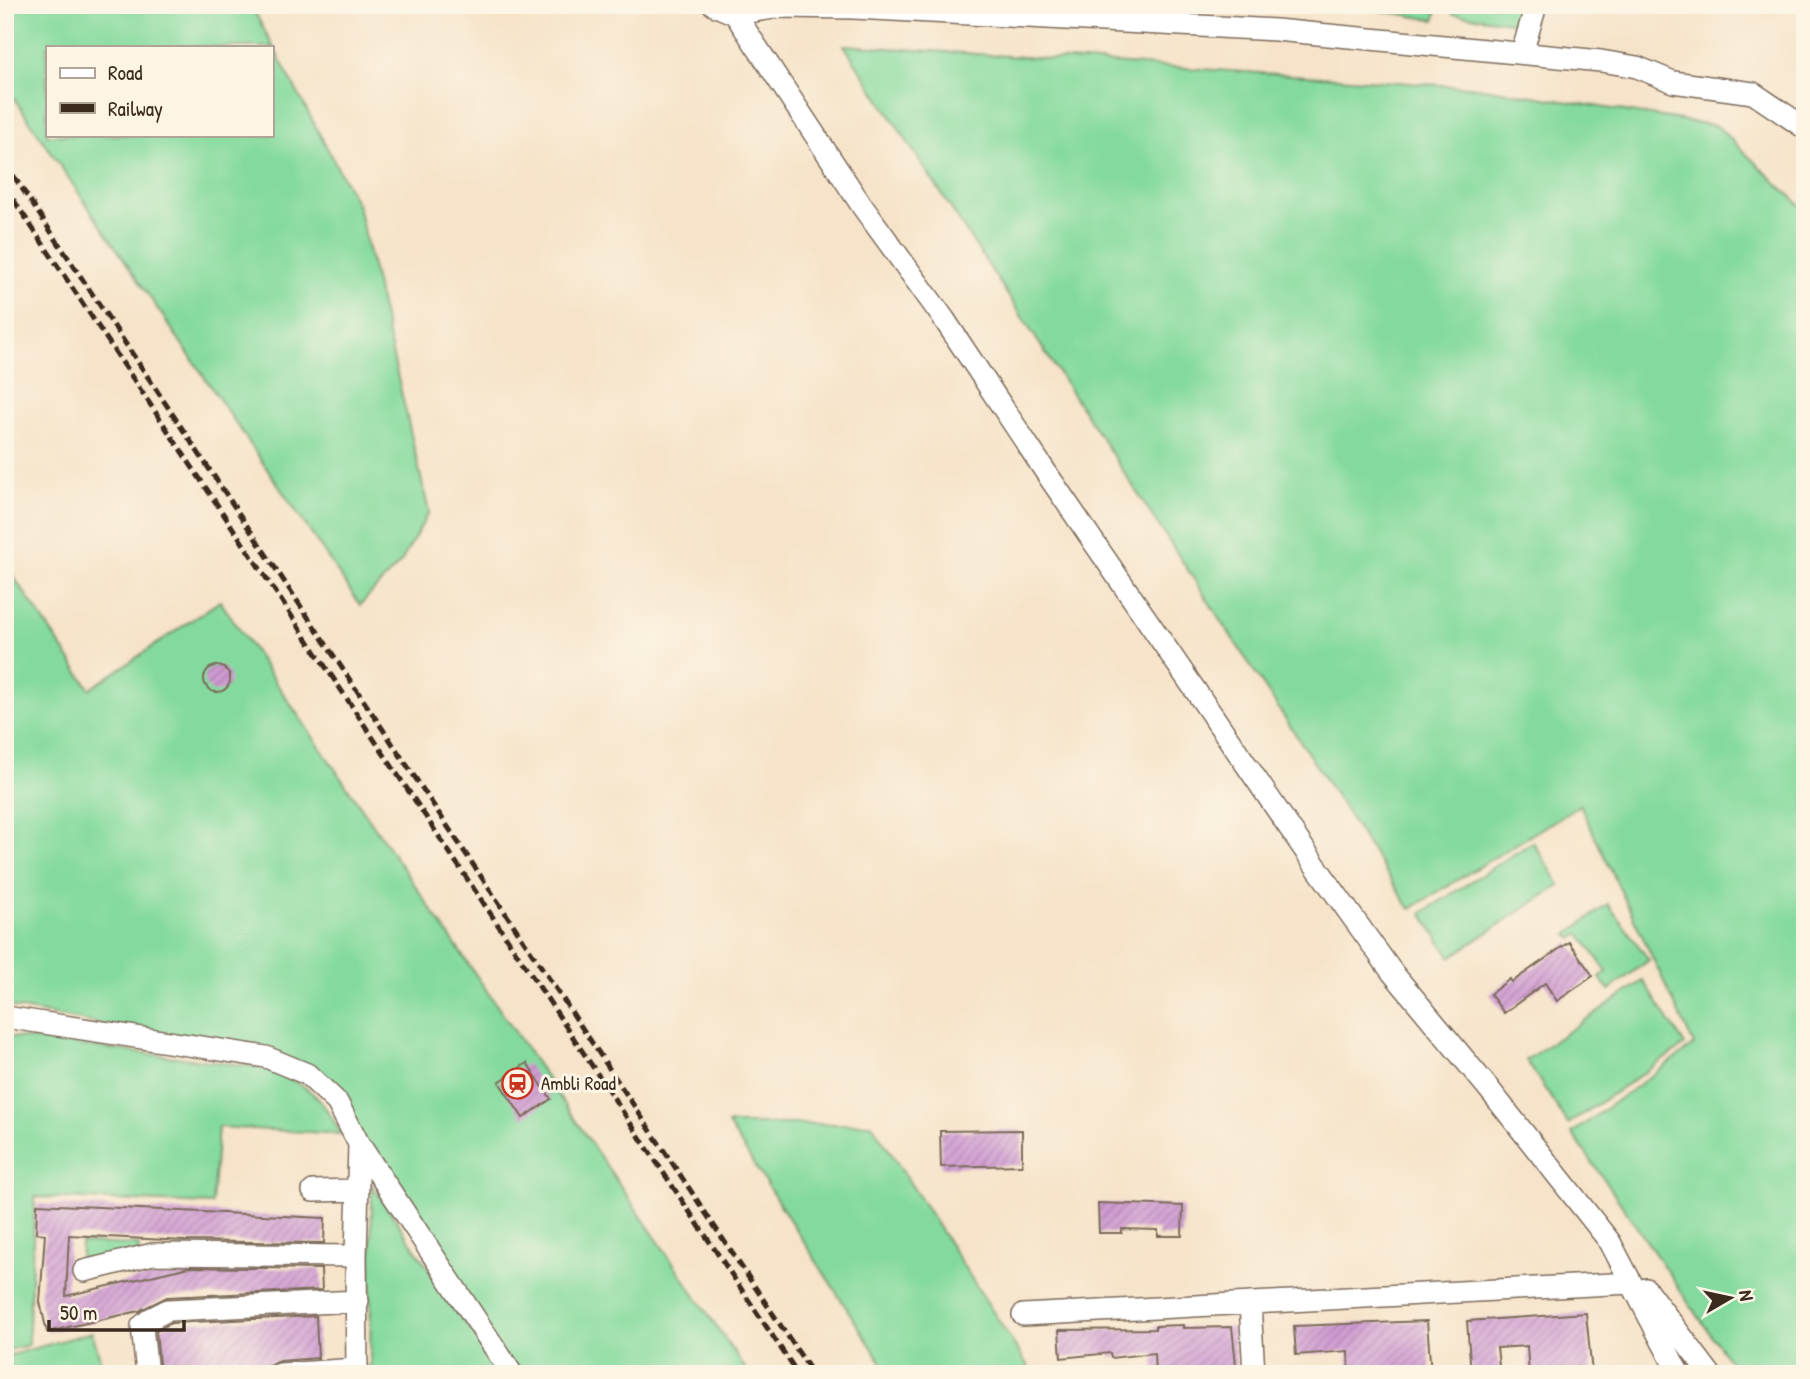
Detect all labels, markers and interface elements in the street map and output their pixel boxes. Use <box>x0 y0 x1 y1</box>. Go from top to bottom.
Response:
legend <box>46 46 273 136</box>
text: Road <box>108 58 142 87</box>
text: Railway <box>108 94 163 123</box>
station icon: Ambli Road <box>501 1066 535 1100</box>
place label: Ambli Road <box>541 1070 616 1096</box>
north arrow <box>1694 1264 1764 1334</box>
scale bar <box>49 1288 184 1332</box>
text: N <box>1733 1288 1760 1302</box>
text: 50 m <box>60 1298 97 1327</box>

